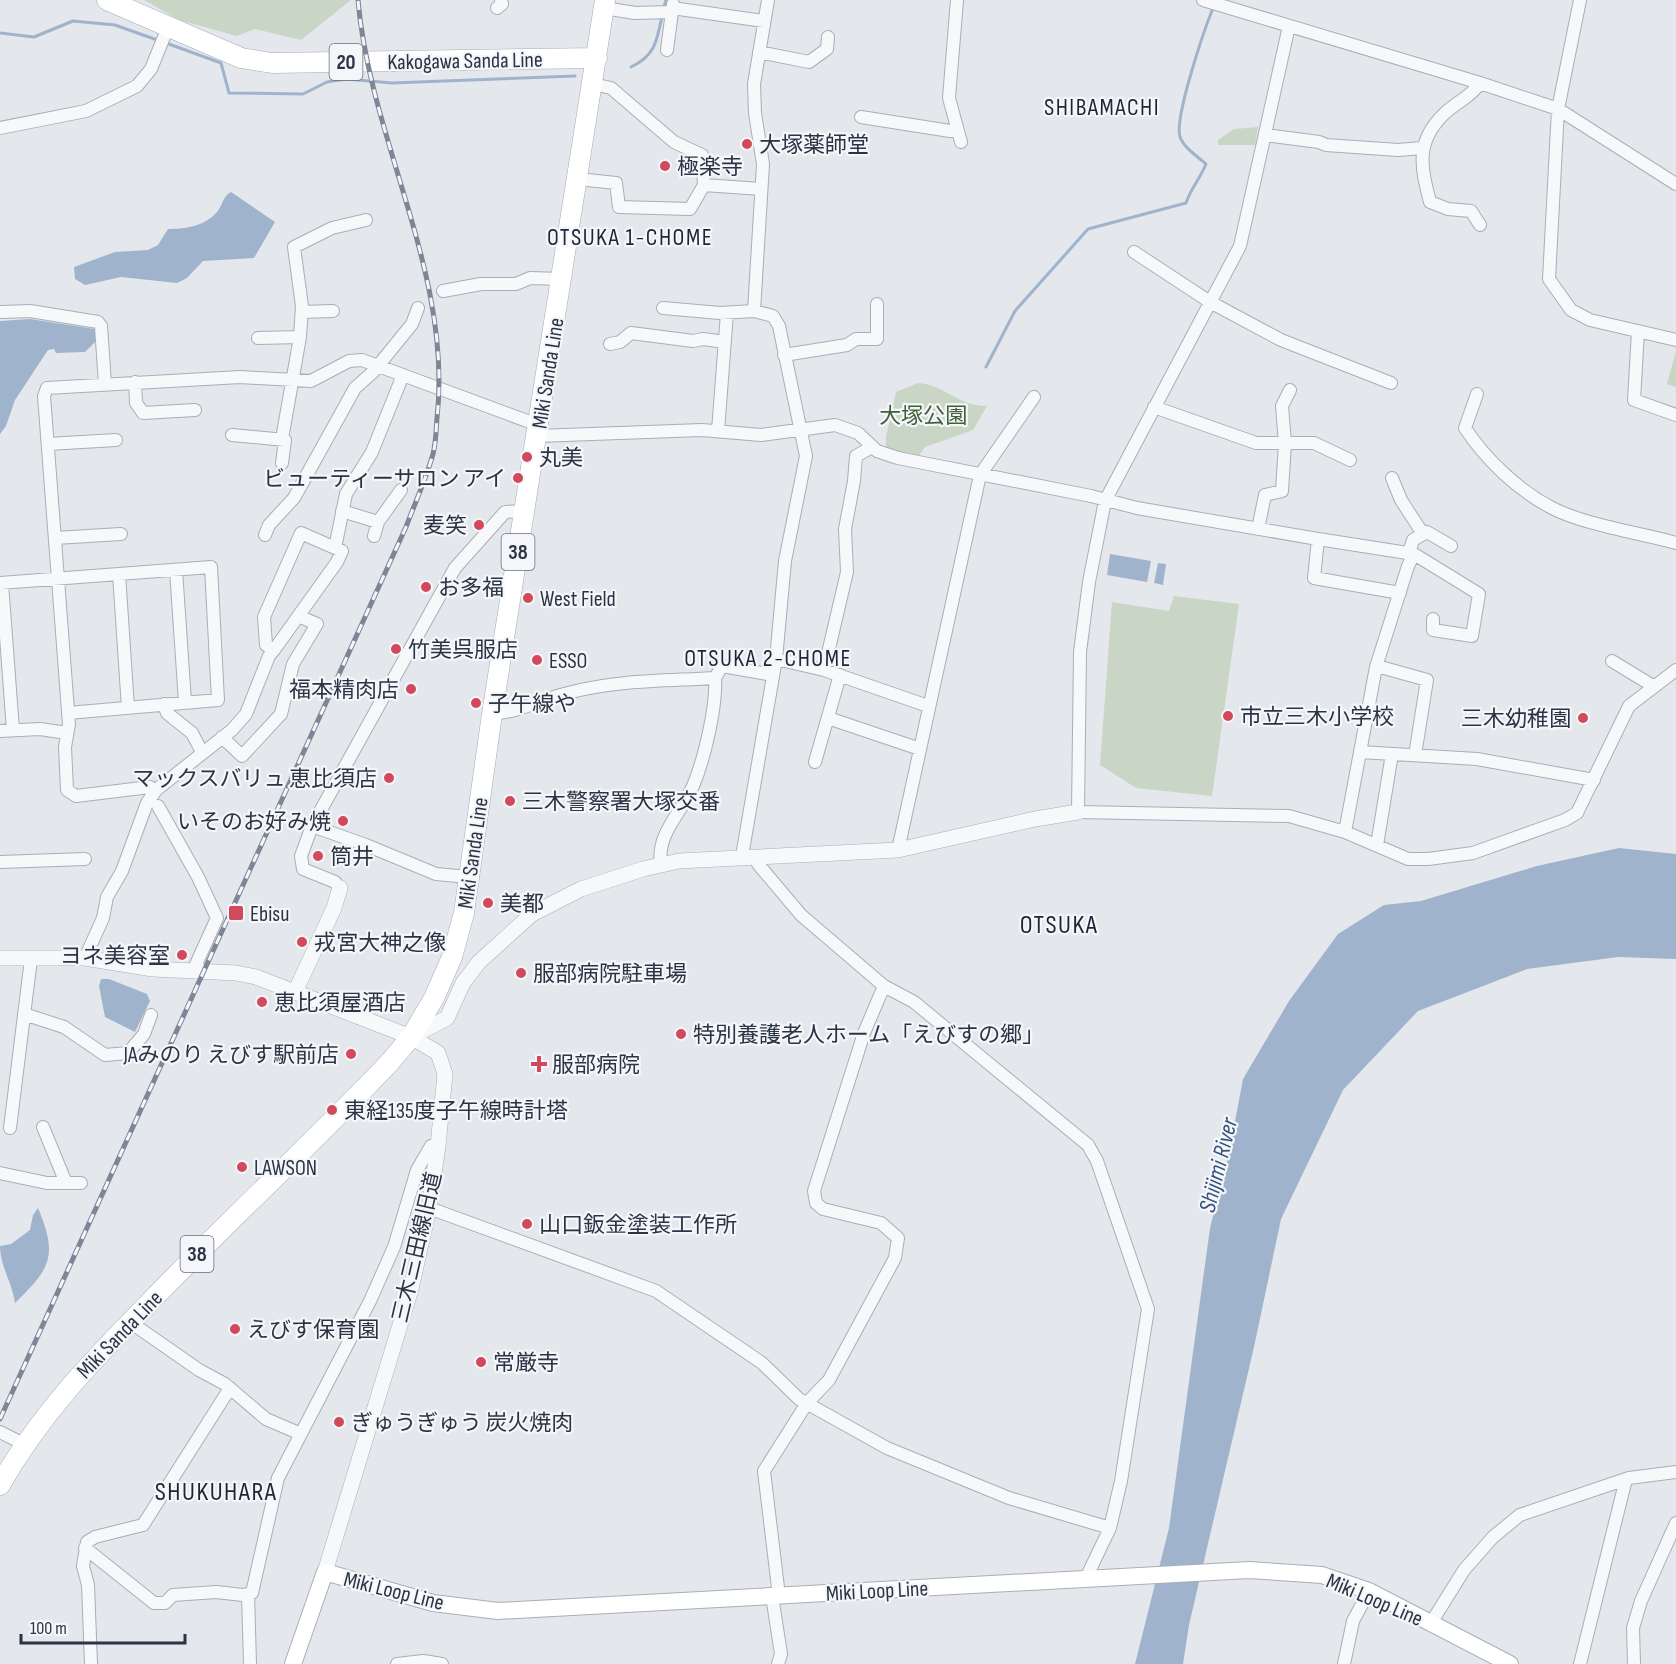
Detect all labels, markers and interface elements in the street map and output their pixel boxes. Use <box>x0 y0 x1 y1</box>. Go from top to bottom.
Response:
road number: 20 <box>330 44 362 80</box>
street label: Kakogawa Sanda Line <box>387 47 543 76</box>
district label: SHIBAMACHI <box>1044 93 1160 122</box>
place label: 大塚薬師堂 <box>759 132 869 159</box>
marker: 大塚薬師堂 <box>740 137 754 151</box>
place label: 極楽寺 <box>677 154 743 181</box>
marker: 極楽寺 <box>658 159 672 173</box>
district label: OTSUKA 1-CHOME <box>547 223 713 252</box>
street label: Miki Sanda Line <box>526 316 571 431</box>
park label: 大塚公園 <box>879 403 967 430</box>
place label: 丸美 <box>539 445 583 472</box>
marker: 丸美 <box>520 450 534 464</box>
place label: ビューティーサロン アイ <box>263 466 506 493</box>
marker: ビューティーサロン アイ <box>511 471 525 485</box>
place label: 麦笑 <box>423 513 467 540</box>
marker: 麦笑 <box>472 518 486 532</box>
road number: 38 <box>502 534 534 570</box>
place label: お多福 <box>438 575 504 602</box>
marker: お多福 <box>419 580 433 594</box>
place label: West Field <box>540 586 616 613</box>
marker: West Field <box>521 591 535 605</box>
place label: 竹美呉服店 <box>408 637 518 664</box>
marker: 竹美呉服店 <box>389 642 403 656</box>
district label: OTSUKA 2-CHOME <box>684 644 852 673</box>
place label: ESSO <box>549 648 587 675</box>
marker: ESSO <box>530 653 544 667</box>
place label: 福本精肉店 <box>289 677 399 704</box>
marker: 福本精肉店 <box>404 682 418 696</box>
place label: 子午線や <box>488 691 576 718</box>
marker: 子午線や <box>469 696 483 710</box>
place label: 市立三木小学校 <box>1240 704 1394 731</box>
place label: 三木幼稚園 <box>1461 706 1571 733</box>
marker: 市立三木小学校 <box>1221 709 1235 723</box>
marker: 三木幼稚園 <box>1576 711 1590 725</box>
place label: マックスバリュ 恵比須店 <box>132 766 377 793</box>
marker: マックスバリュ 恵比須店 <box>382 771 396 785</box>
place label: 三木警察署大塚交番 <box>522 789 720 816</box>
marker: 三木警察署大塚交番 <box>503 794 517 808</box>
street label: Miki Sanda Line <box>452 796 495 911</box>
place label: いそのお好み焼 <box>177 809 331 836</box>
marker: いそのお好み焼 <box>336 814 350 828</box>
place label: 筒井 <box>330 844 374 871</box>
marker: 筒井 <box>311 849 325 863</box>
place label: 美都 <box>500 891 544 918</box>
marker: 美都 <box>481 896 495 910</box>
place label: Ebisu <box>250 901 289 928</box>
marker: Ebisu <box>227 904 245 922</box>
district label: OTSUKA <box>1020 910 1098 941</box>
place label: 戎宮大神之像 <box>314 930 446 957</box>
marker: 戎宮大神之像 <box>295 935 309 949</box>
place label: ヨネ美容室 <box>60 943 170 970</box>
marker: ヨネ美容室 <box>175 948 189 962</box>
place label: 服部病院駐車場 <box>533 961 687 988</box>
marker: 服部病院駐車場 <box>514 966 528 980</box>
place label: 恵比須屋酒店 <box>274 990 406 1017</box>
marker: 恵比須屋酒店 <box>255 995 269 1009</box>
place label: 特別養護老人ホーム「えびすの郷」 <box>693 1022 1044 1049</box>
marker: 特別養護老人ホーム「えびすの郷」 <box>674 1027 688 1041</box>
place label: JAみのり えびす駅前店 <box>123 1042 339 1069</box>
marker: JAみのり えびす駅前店 <box>344 1047 358 1061</box>
place label: 服部病院 <box>552 1052 640 1079</box>
marker: 服部病院 <box>530 1055 548 1073</box>
place label: 東経135度子午線時計塔 <box>344 1098 568 1125</box>
marker: 東経135度子午線時計塔 <box>325 1103 339 1117</box>
water label: Shijimi River <box>1193 1114 1245 1215</box>
place label: LAWSON <box>254 1155 317 1182</box>
marker: LAWSON <box>235 1160 249 1174</box>
street label: 三木三田線旧道 <box>387 1169 448 1325</box>
place label: 山口鈑金塗装工作所 <box>539 1212 737 1239</box>
marker: 山口鈑金塗装工作所 <box>520 1217 534 1231</box>
road number: 38 <box>180 1236 214 1272</box>
street label: Miki Sanda Line <box>71 1285 169 1385</box>
place label: えびす保育園 <box>247 1317 379 1344</box>
marker: えびす保育園 <box>228 1322 242 1336</box>
place label: 常厳寺 <box>493 1350 559 1377</box>
marker: 常厳寺 <box>474 1355 488 1369</box>
place label: ぎゅうぎゅう 炭火焼肉 <box>351 1410 573 1437</box>
marker: ぎゅうぎゅう 炭火焼肉 <box>332 1415 346 1429</box>
district label: SHUKUHARA <box>155 1477 277 1508</box>
street label: Miki Loop Line <box>341 1566 447 1617</box>
street label: Miki Loop Line <box>1322 1568 1427 1633</box>
street label: Miki Loop Line <box>825 1575 929 1608</box>
scale bar <box>21 1607 184 1645</box>
text: 100 m <box>30 1618 67 1639</box>

